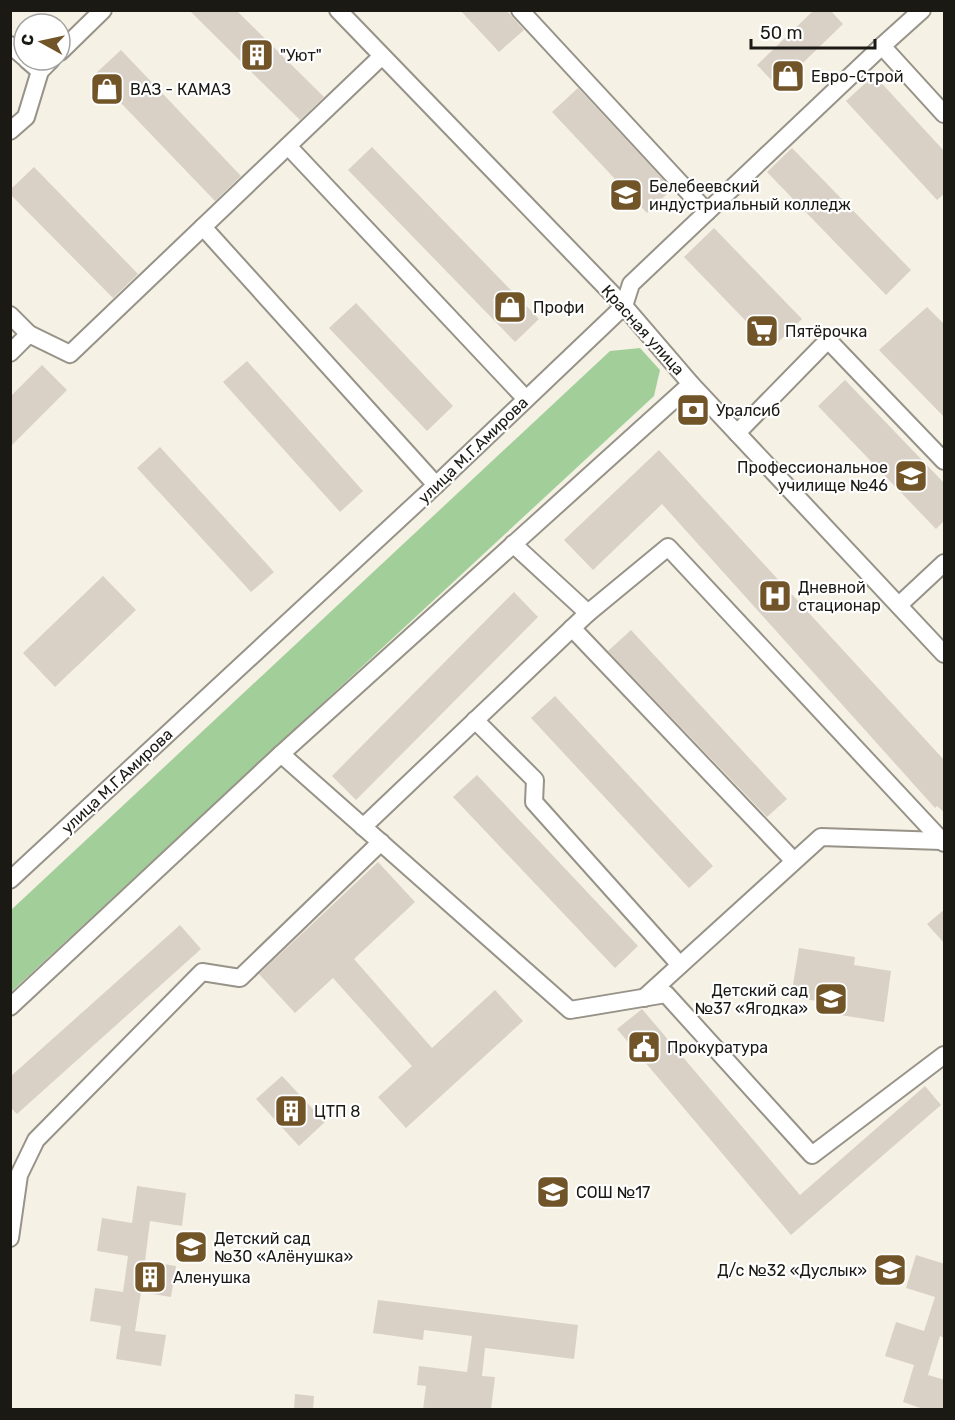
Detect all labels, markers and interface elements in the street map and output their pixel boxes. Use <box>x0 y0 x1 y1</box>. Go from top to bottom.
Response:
north arrow <box>12 12 72 72</box>
scale bar <box>751 12 876 50</box>
text: 50 m <box>760 22 803 44</box>
text: С <box>17 33 38 47</box>
building icon: "Уют" <box>239 37 275 73</box>
place label: "Уют" <box>280 46 322 65</box>
shop icon: Евро-Строй <box>770 58 806 94</box>
place label: Евро-Строй <box>811 67 903 86</box>
shop icon: ВАЗ - КАМАЗ <box>89 71 125 107</box>
place label: ВАЗ - КАМАЗ <box>130 80 231 99</box>
school or university icon: Белебеевский индустриальный колледж <box>608 177 644 213</box>
place label: Белебеевский индустриальный колледж <box>649 177 851 214</box>
street label: Красная улица <box>598 281 688 379</box>
shop icon: Профи <box>492 289 528 325</box>
place label: Профи <box>533 298 584 317</box>
supermarket icon: Пятёрочка <box>744 313 780 349</box>
place label: Пятёрочка <box>785 322 867 341</box>
bank icon: Уралсиб <box>675 392 711 428</box>
street label: улица М.Г.Амирова <box>414 393 532 507</box>
place label: Уралсиб <box>716 401 780 420</box>
place label: Профессиональное училище №46 <box>737 458 888 495</box>
school or university icon: Профессиональное училище №46 <box>893 458 929 494</box>
hospital icon: Дневной стационар <box>757 578 793 614</box>
place label: Дневной стационар <box>798 578 881 615</box>
street label: улица М.Г.Амирова <box>57 725 177 837</box>
place label: Детский сад №37 «Ягодка» <box>695 981 808 1018</box>
school or university icon: Детский сад №37 «Ягодка» <box>813 981 849 1017</box>
public building icon: Прокуратура <box>626 1029 662 1065</box>
place label: Прокуратура <box>667 1038 768 1057</box>
building icon: ЦТП 8 <box>273 1093 309 1129</box>
place label: ЦТП 8 <box>314 1102 361 1121</box>
school or university icon: СОШ №17 <box>535 1174 571 1210</box>
place label: СОШ №17 <box>576 1183 650 1202</box>
school or university icon: Детский сад №30 «Алёнушка» <box>173 1229 209 1265</box>
place label: Детский сад №30 «Алёнушка» <box>214 1229 353 1266</box>
school or university icon: Д/с №32 «Дуслык» <box>872 1252 908 1288</box>
building icon: Аленушка <box>132 1259 168 1295</box>
place label: Д/с №32 «Дуслык» <box>717 1261 867 1280</box>
place label: Аленушка <box>173 1268 250 1287</box>

